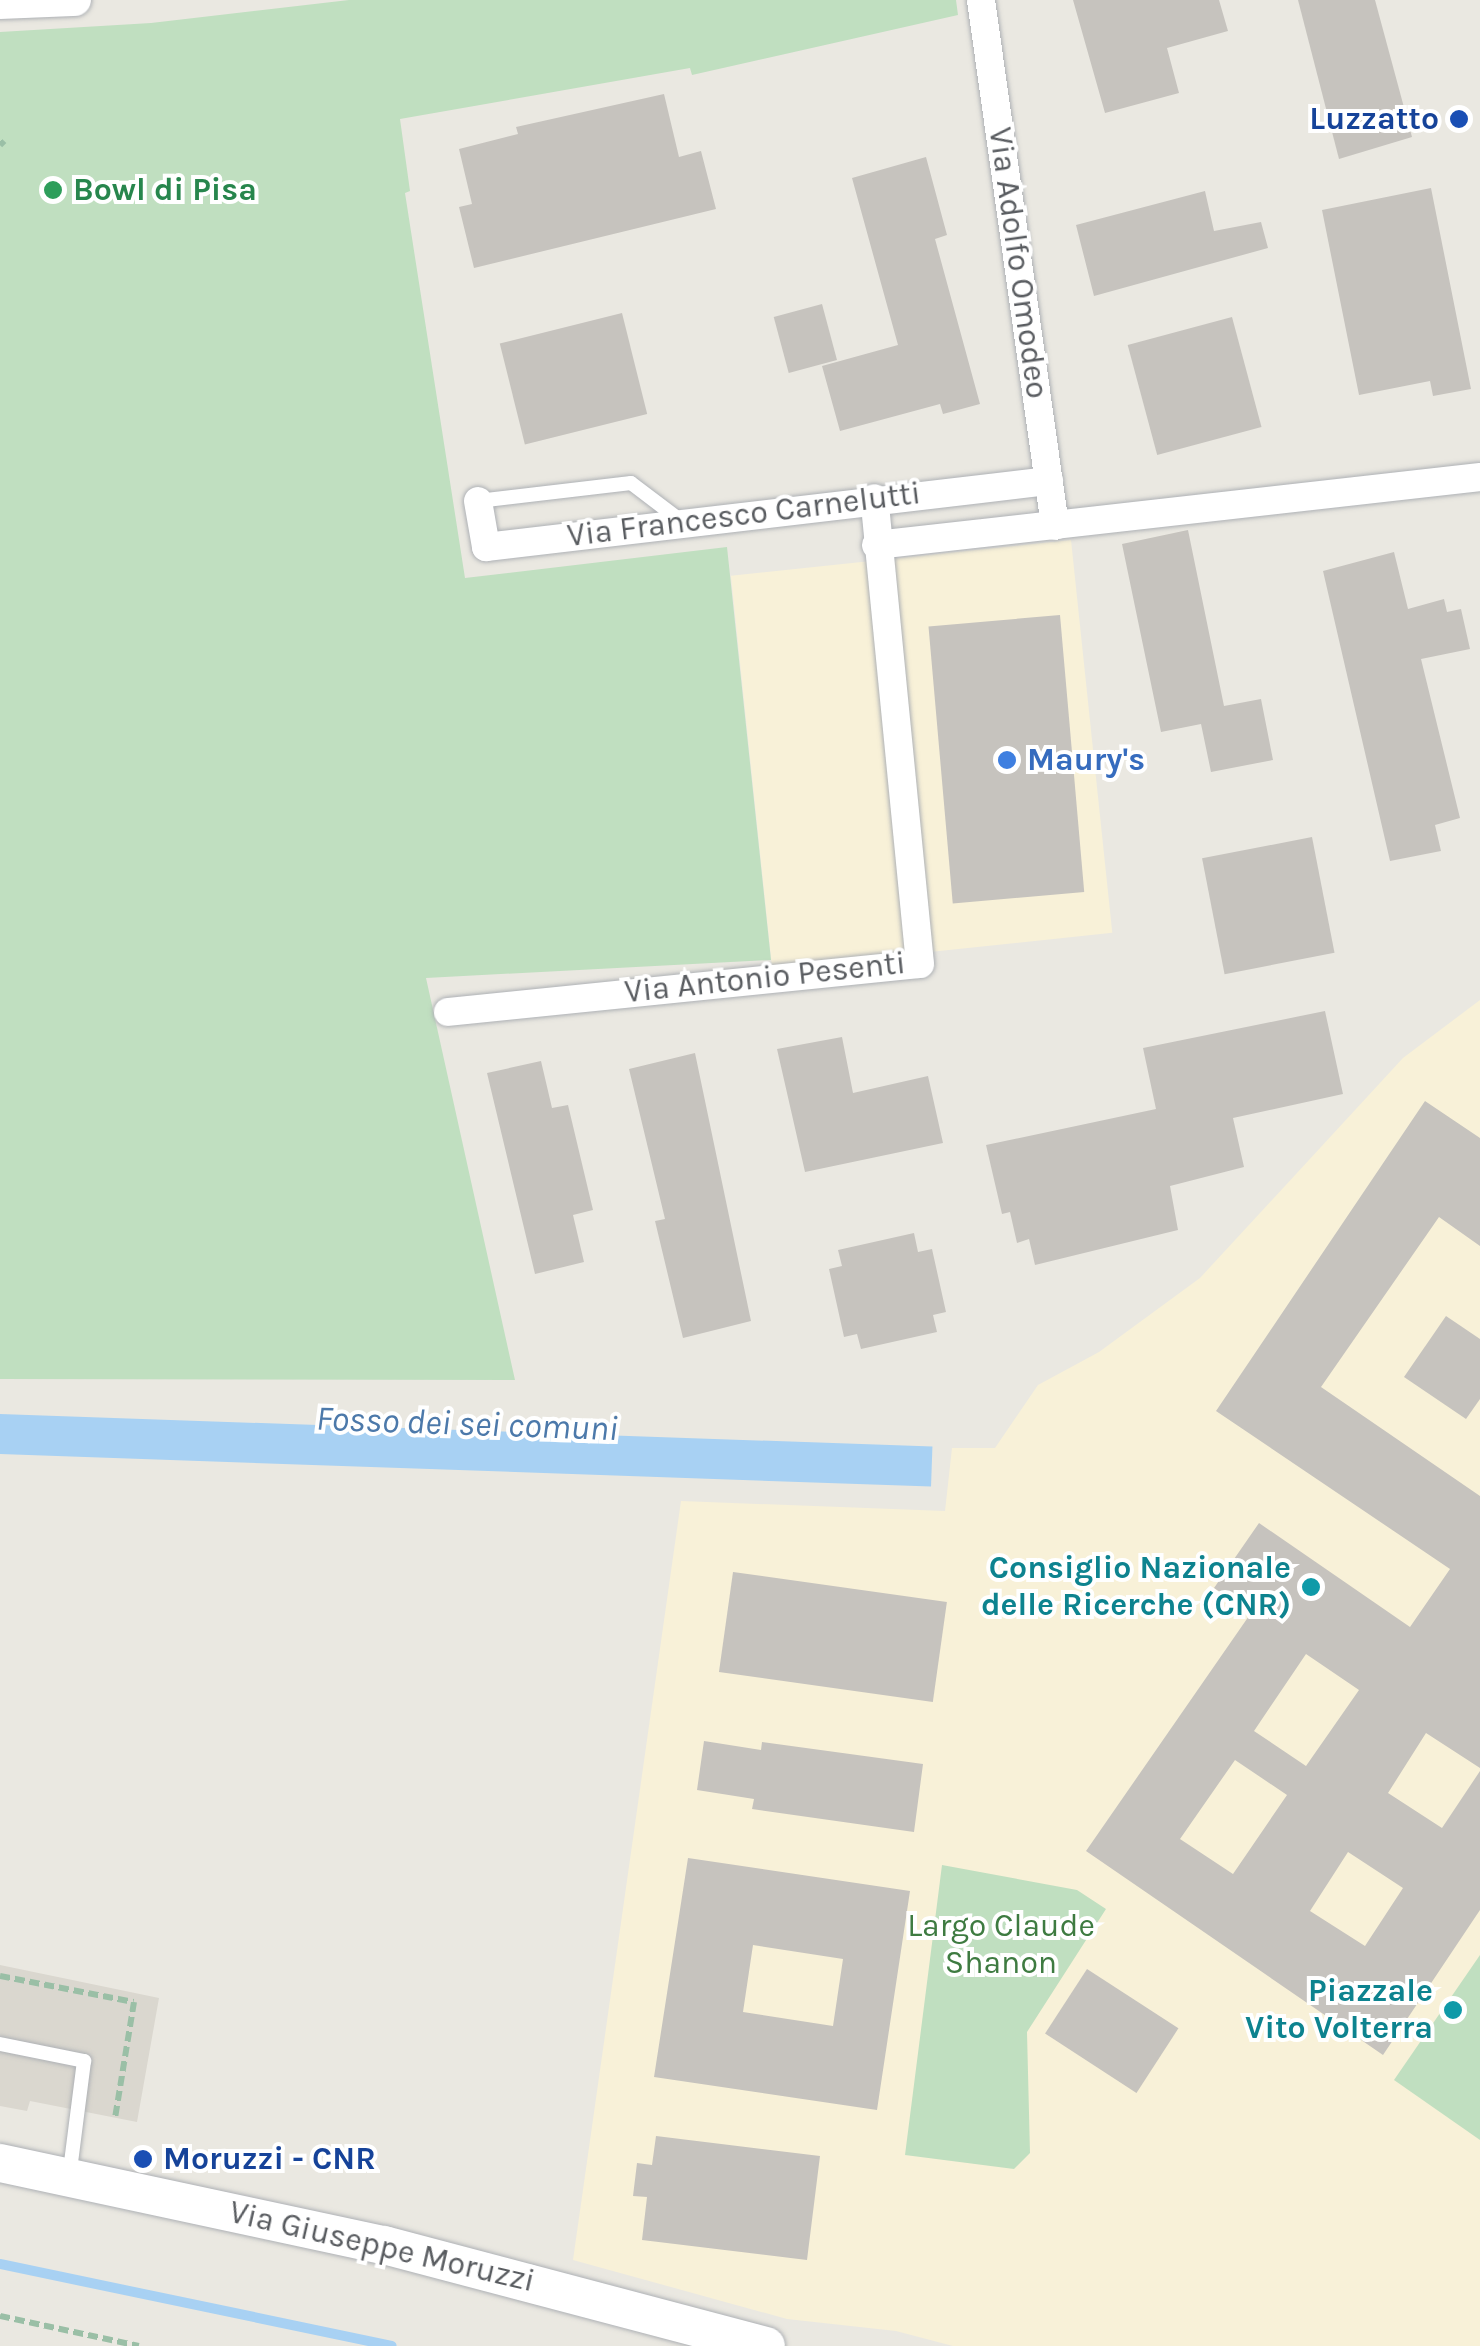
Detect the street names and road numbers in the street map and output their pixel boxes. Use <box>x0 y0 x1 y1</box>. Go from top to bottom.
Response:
street label: Via Adolfo Omodeo <box>980 125 1056 401</box>
street label: Via Francesco Carnelutti <box>565 474 923 556</box>
street label: Via Antonio Pesenti <box>623 944 907 1012</box>
street label: Via Giuseppe Moruzzi <box>225 2193 539 2301</box>

